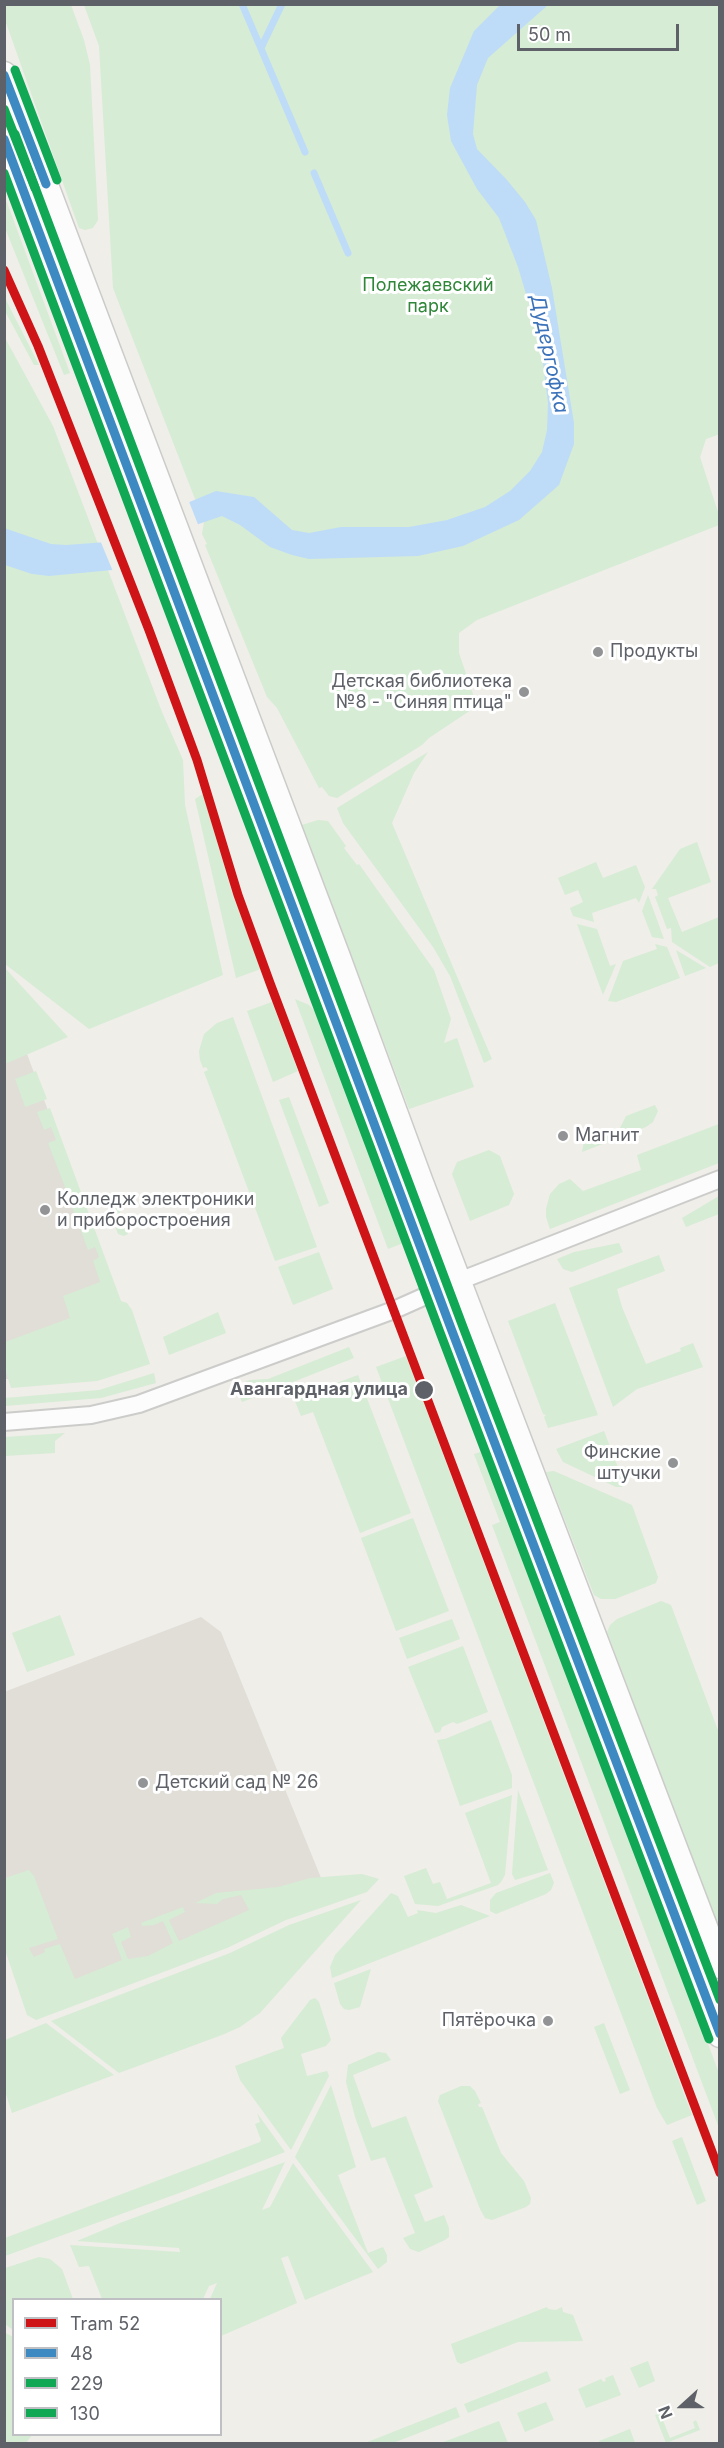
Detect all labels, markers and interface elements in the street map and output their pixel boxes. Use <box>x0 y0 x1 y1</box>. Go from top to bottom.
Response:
scale bar <box>520 12 682 50</box>
text: 50 m <box>528 24 571 45</box>
park label: Полежаевский парк <box>362 275 494 318</box>
water label: Дудергофка <box>525 293 573 415</box>
place label: Продукты <box>610 641 698 663</box>
marker: Продукты <box>591 645 605 659</box>
place label: Детская библиотека №8 - "Синяя птица" <box>331 671 512 714</box>
marker: Детская библиотека №8 - "Синяя птица" <box>517 685 531 699</box>
place label: Магнит <box>575 1125 639 1147</box>
marker: Магнит <box>556 1129 570 1143</box>
place label: Колледж электроники и приборостроения <box>57 1189 254 1232</box>
marker: Колледж электроники и приборостроения <box>38 1203 52 1217</box>
place label: Авангардная улица <box>230 1379 408 1401</box>
marker: Авангардная улица <box>413 1379 435 1401</box>
place label: Финские штучки <box>584 1442 661 1484</box>
marker: Финские штучки <box>666 1456 680 1470</box>
place label: Детский сад № 26 <box>155 1772 319 1794</box>
marker: Детский сад № 26 <box>136 1776 150 1790</box>
place label: Пятёрочка <box>442 2010 536 2032</box>
marker: Пятёрочка <box>541 2014 555 2028</box>
legend <box>12 2298 222 2436</box>
text: Tram 52 <box>70 2313 140 2334</box>
text: 48 <box>70 2343 93 2364</box>
text: 229 <box>70 2373 103 2394</box>
north arrow <box>652 2376 712 2436</box>
text: 130 <box>70 2403 100 2424</box>
text: N <box>654 2403 677 2422</box>

